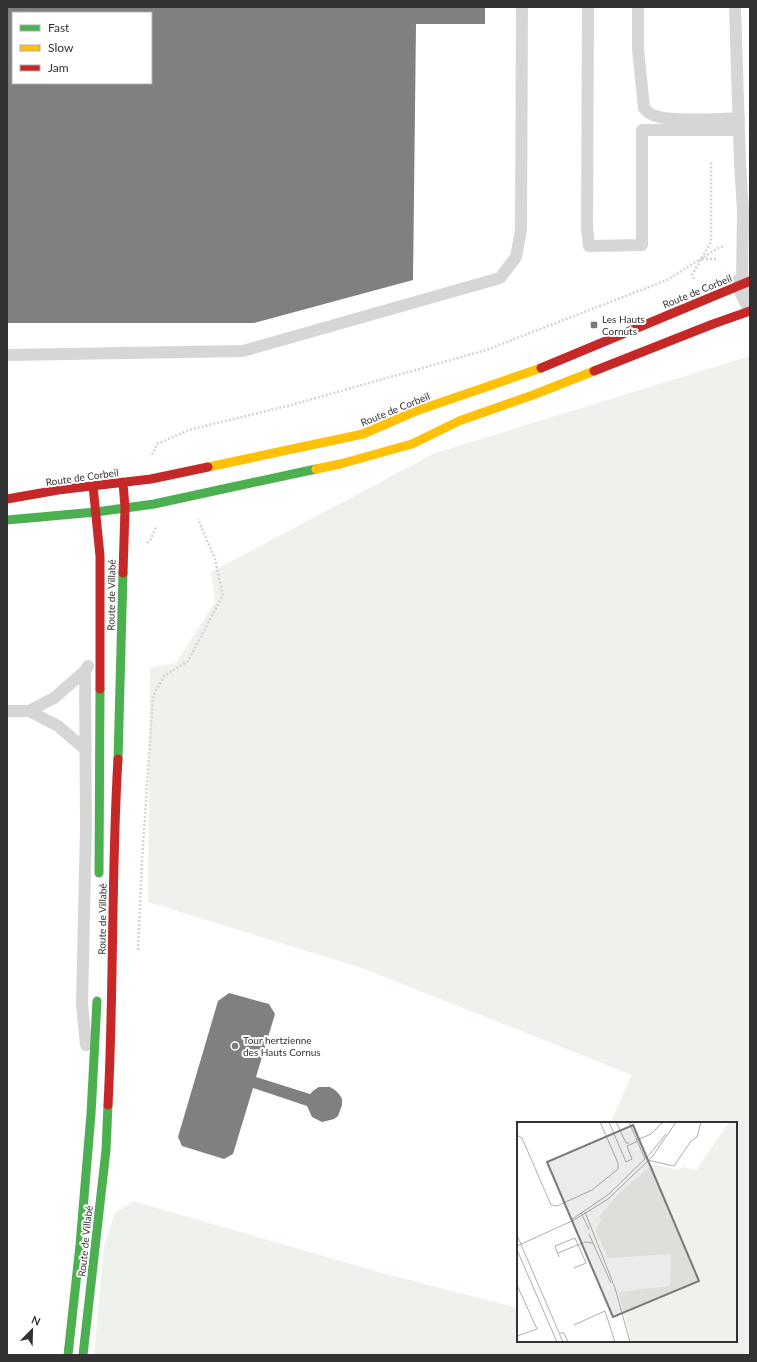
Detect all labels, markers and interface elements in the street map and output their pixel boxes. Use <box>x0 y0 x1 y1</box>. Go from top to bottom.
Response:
legend <box>12 12 152 84</box>
text: Fast <box>48 20 70 35</box>
text: Slow <box>48 40 74 55</box>
text: Jam <box>48 60 69 75</box>
street label: Route de Corbeil <box>661 272 733 310</box>
place label: Les Hauts Cornuts <box>602 313 645 337</box>
marker: Les Hauts Cornuts <box>589 320 599 330</box>
street label: Route de Corbeil <box>359 390 431 428</box>
street label: Route de Corbeil <box>45 466 119 488</box>
street label: Route de Villabé <box>104 559 118 631</box>
street label: Route de Villabé <box>95 883 109 955</box>
place label: Tour hertzienne des Hauts Cornus <box>243 1034 321 1058</box>
marker: Tour hertzienne des Hauts Cornus <box>230 1041 240 1051</box>
inset map <box>517 1122 737 1342</box>
street label: Route de Villabé <box>75 1205 95 1277</box>
north arrow <box>12 1310 52 1350</box>
text: N <box>30 1313 43 1328</box>

